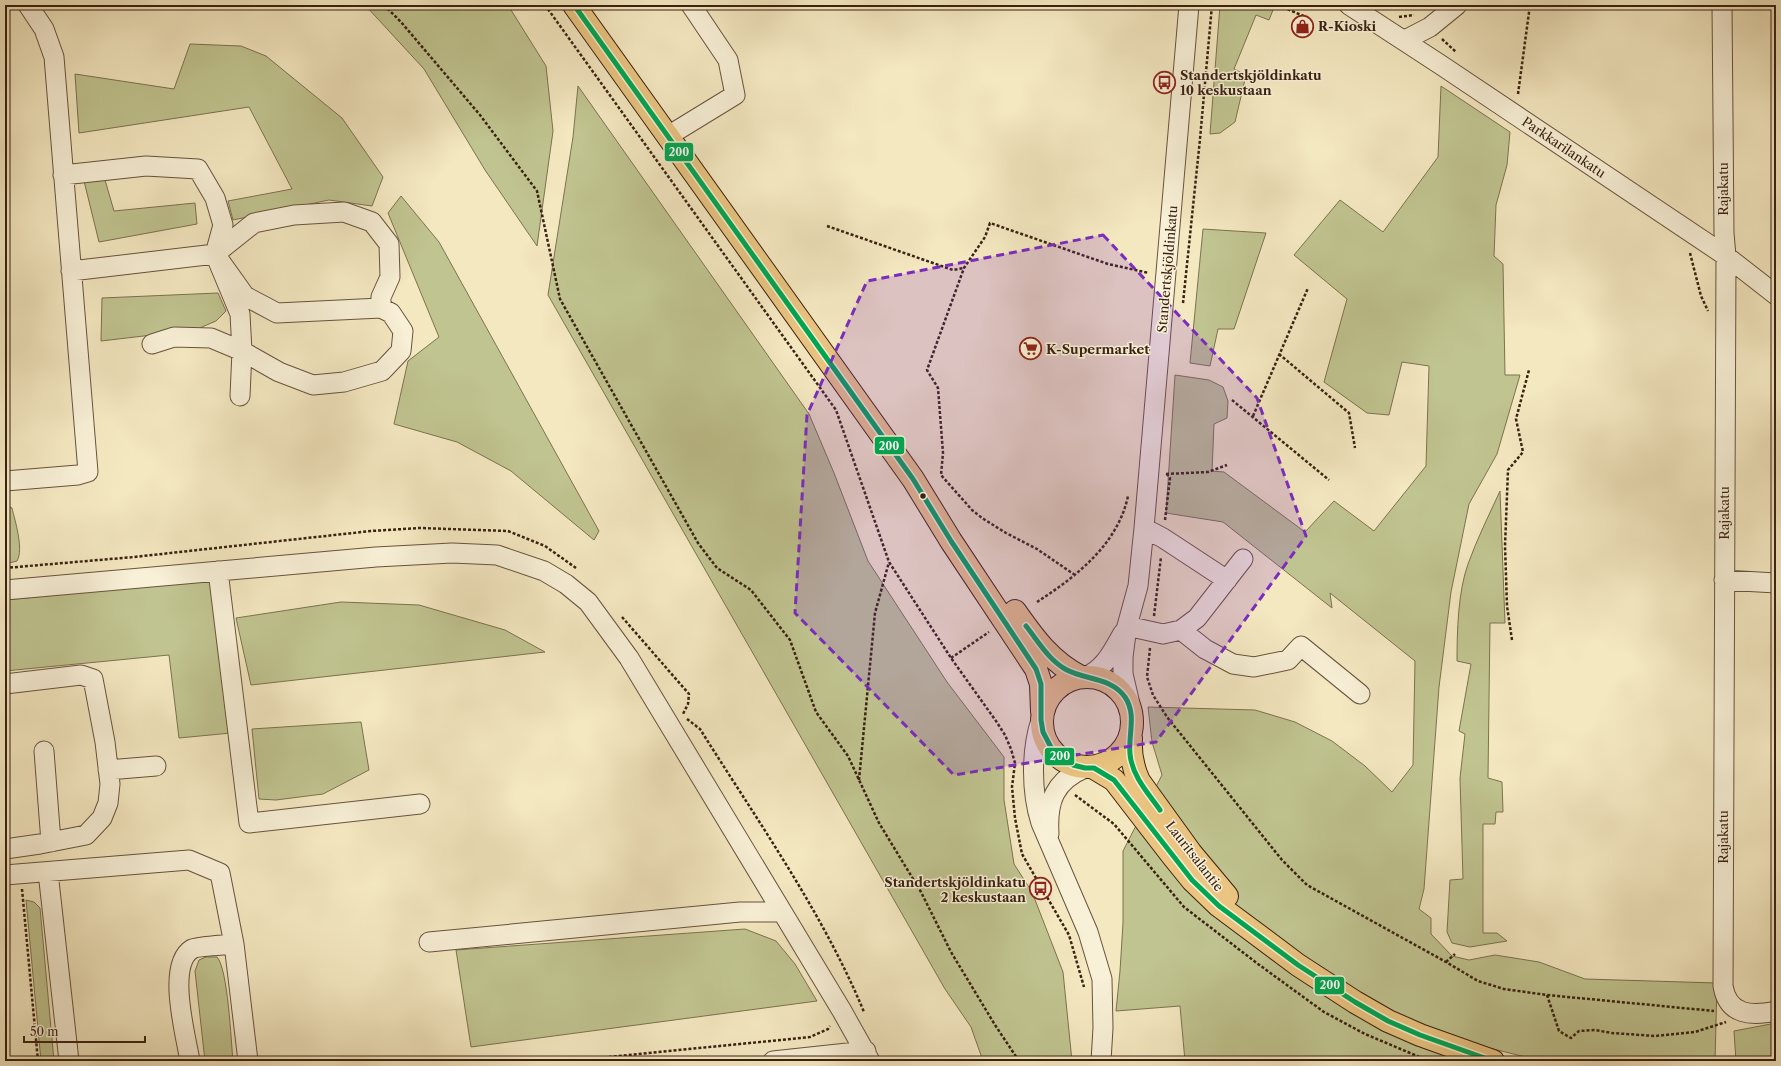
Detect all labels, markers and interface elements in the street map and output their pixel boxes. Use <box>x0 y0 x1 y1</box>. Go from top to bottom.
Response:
shop icon: R-Kioski <box>1289 13 1315 39</box>
place label: R-Kioski <box>1318 18 1376 34</box>
place label: Standertskjöldinkatu 10 keskustaan <box>1180 67 1322 98</box>
bus stop icon: Standertskjöldinkatu 10 keskustaan <box>1152 69 1178 95</box>
street label: Parkkarilankatu <box>1519 113 1609 181</box>
line badge: 200 <box>664 142 694 162</box>
text: 200 <box>669 145 689 159</box>
street label: Rajakatu <box>1715 162 1731 216</box>
street label: Standertskjöldinkatu <box>1153 205 1181 333</box>
supermarket icon: K-Supermarket <box>1018 336 1044 362</box>
place label: K-Supermarket <box>1046 341 1150 357</box>
line badge: 200 <box>874 436 905 455</box>
text: 200 <box>879 439 899 453</box>
street label: Rajakatu <box>1716 486 1732 540</box>
unlabelled marker <box>918 491 928 501</box>
line badge: 200 <box>1044 747 1075 766</box>
text: 200 <box>1050 749 1070 763</box>
street label: Rajakatu <box>1715 810 1731 864</box>
street label: Lauritsalantie <box>1163 818 1227 894</box>
place label: Standertskjöldinkatu 2 keskustaan <box>884 874 1026 905</box>
bus stop icon: Standertskjöldinkatu 2 keskustaan <box>1028 876 1054 902</box>
line badge: 200 <box>1314 976 1345 995</box>
text: 200 <box>1320 978 1340 992</box>
scale bar <box>24 1018 145 1044</box>
text: 50 m <box>30 1024 59 1039</box>

